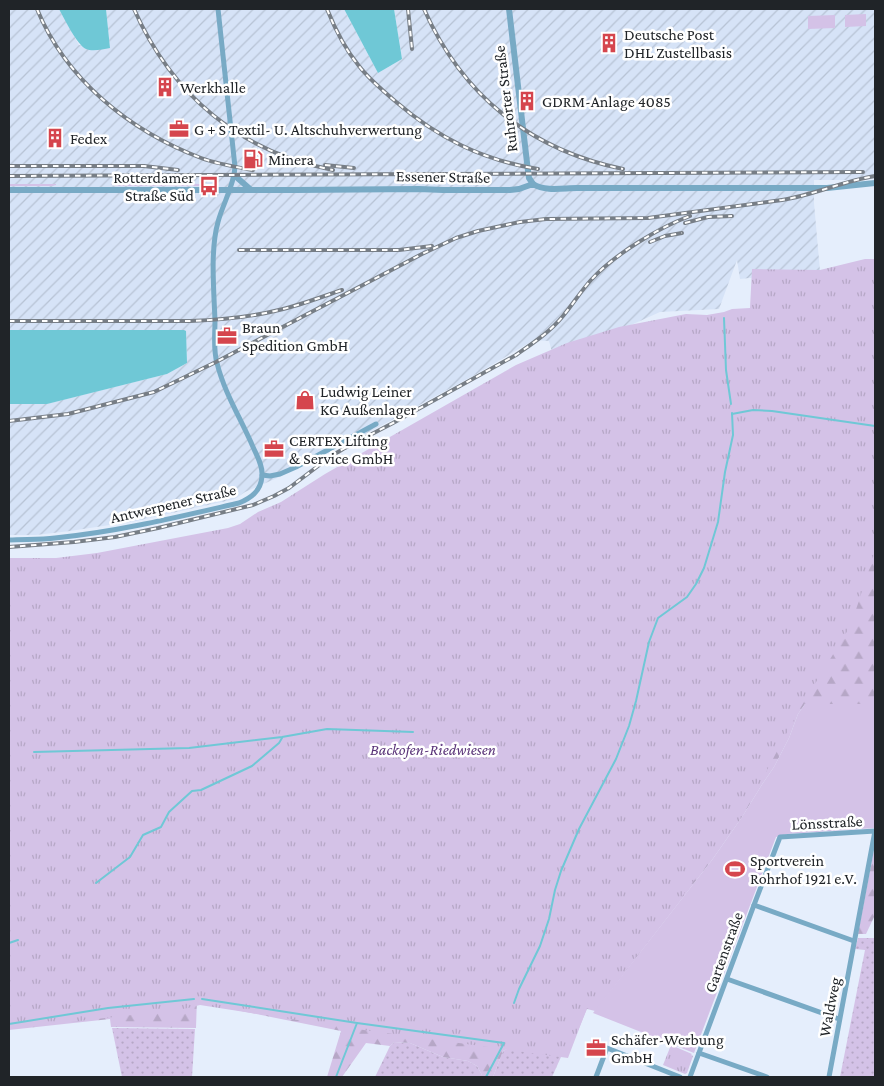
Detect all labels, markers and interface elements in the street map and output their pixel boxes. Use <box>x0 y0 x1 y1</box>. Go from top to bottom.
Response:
place label: Deutsche Post DHL Zustellbasis <box>624 26 732 61</box>
building icon: Deutsche Post DHL Zustellbasis <box>598 32 620 54</box>
street label: Ruhrorter Straße <box>491 45 520 153</box>
building icon: Werkhalle <box>154 76 176 98</box>
place label: Werkhalle <box>180 79 246 96</box>
building icon: GDRM-Anlage 4085 <box>516 90 538 112</box>
place label: GDRM-Anlage 4085 <box>542 93 671 111</box>
office icon: G + S Textil- U. Altschuhverwertung <box>168 118 190 140</box>
place label: G + S Textil- U. Altschuhverwertung <box>194 121 422 139</box>
building icon: Fedex <box>44 127 66 149</box>
place label: Fedex <box>70 130 108 147</box>
fuel station icon: Minera <box>242 148 264 170</box>
place label: Minera <box>268 151 314 168</box>
street label: Essener Straße <box>396 167 490 186</box>
place label: Rotterdamer Straße Süd <box>113 169 195 204</box>
bus stop icon: Rotterdamer Straße Süd <box>198 175 220 197</box>
place label: Braun Spedition GmbH <box>242 319 348 355</box>
office icon: Braun Spedition GmbH <box>216 325 238 347</box>
place label: Ludwig Leiner KG Außenlager <box>320 383 416 419</box>
shop icon: Ludwig Leiner KG Außenlager <box>294 389 316 411</box>
place label: CERTEX Lifting & Service GmbH <box>289 432 393 467</box>
office icon: CERTEX Lifting & Service GmbH <box>263 438 285 460</box>
street label: Antwerpener Straße <box>109 481 238 527</box>
park label: Backofen-Riedwiesen <box>370 741 496 759</box>
street label: Lönsstraße <box>791 812 863 833</box>
place label: Sportverein Rohrhof 1921 e.V. <box>750 852 857 887</box>
sports icon: Sportverein Rohrhof 1921 e.V. <box>724 858 746 880</box>
street label: Gartenstraße <box>701 910 746 995</box>
street label: Waldweg <box>815 976 845 1039</box>
place label: Schäfer-Werbung GmbH <box>611 1031 724 1066</box>
office icon: Schäfer-Werbung GmbH <box>585 1037 607 1059</box>

